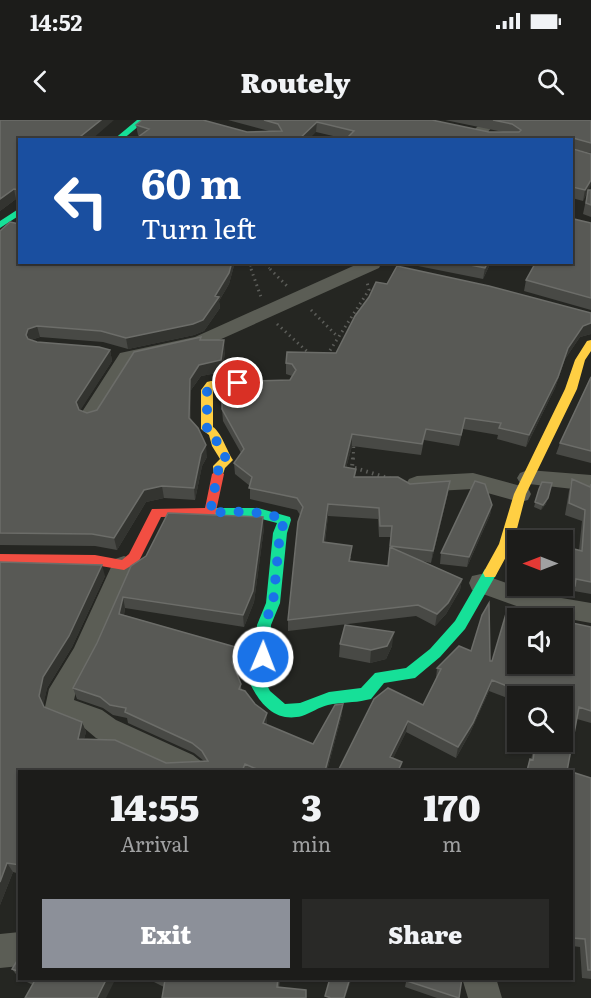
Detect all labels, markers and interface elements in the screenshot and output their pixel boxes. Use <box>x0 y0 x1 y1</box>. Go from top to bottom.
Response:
text: 14:52 <box>30 5 82 38</box>
text: Routely <box>241 61 350 101</box>
icon: back <box>24 65 57 98</box>
icon: search <box>534 65 567 98</box>
text: 60 m <box>141 150 242 212</box>
icon: left <box>42 162 120 240</box>
text: Turn left <box>141 207 256 247</box>
pin <box>212 357 263 408</box>
icon: arrive <box>221 366 254 399</box>
north arrow <box>507 530 573 596</box>
map controls <box>507 530 573 752</box>
button: sound <box>507 608 573 674</box>
position arrow <box>231 625 295 689</box>
button: search <box>507 686 573 752</box>
text: 14:55 <box>110 779 199 832</box>
text: 3 <box>301 779 322 832</box>
text: 170 <box>423 779 481 832</box>
text: Arrival <box>121 828 189 858</box>
text: min <box>292 828 331 858</box>
text: m <box>442 828 462 858</box>
button: Exit <box>42 899 290 968</box>
button: Share <box>302 899 549 968</box>

